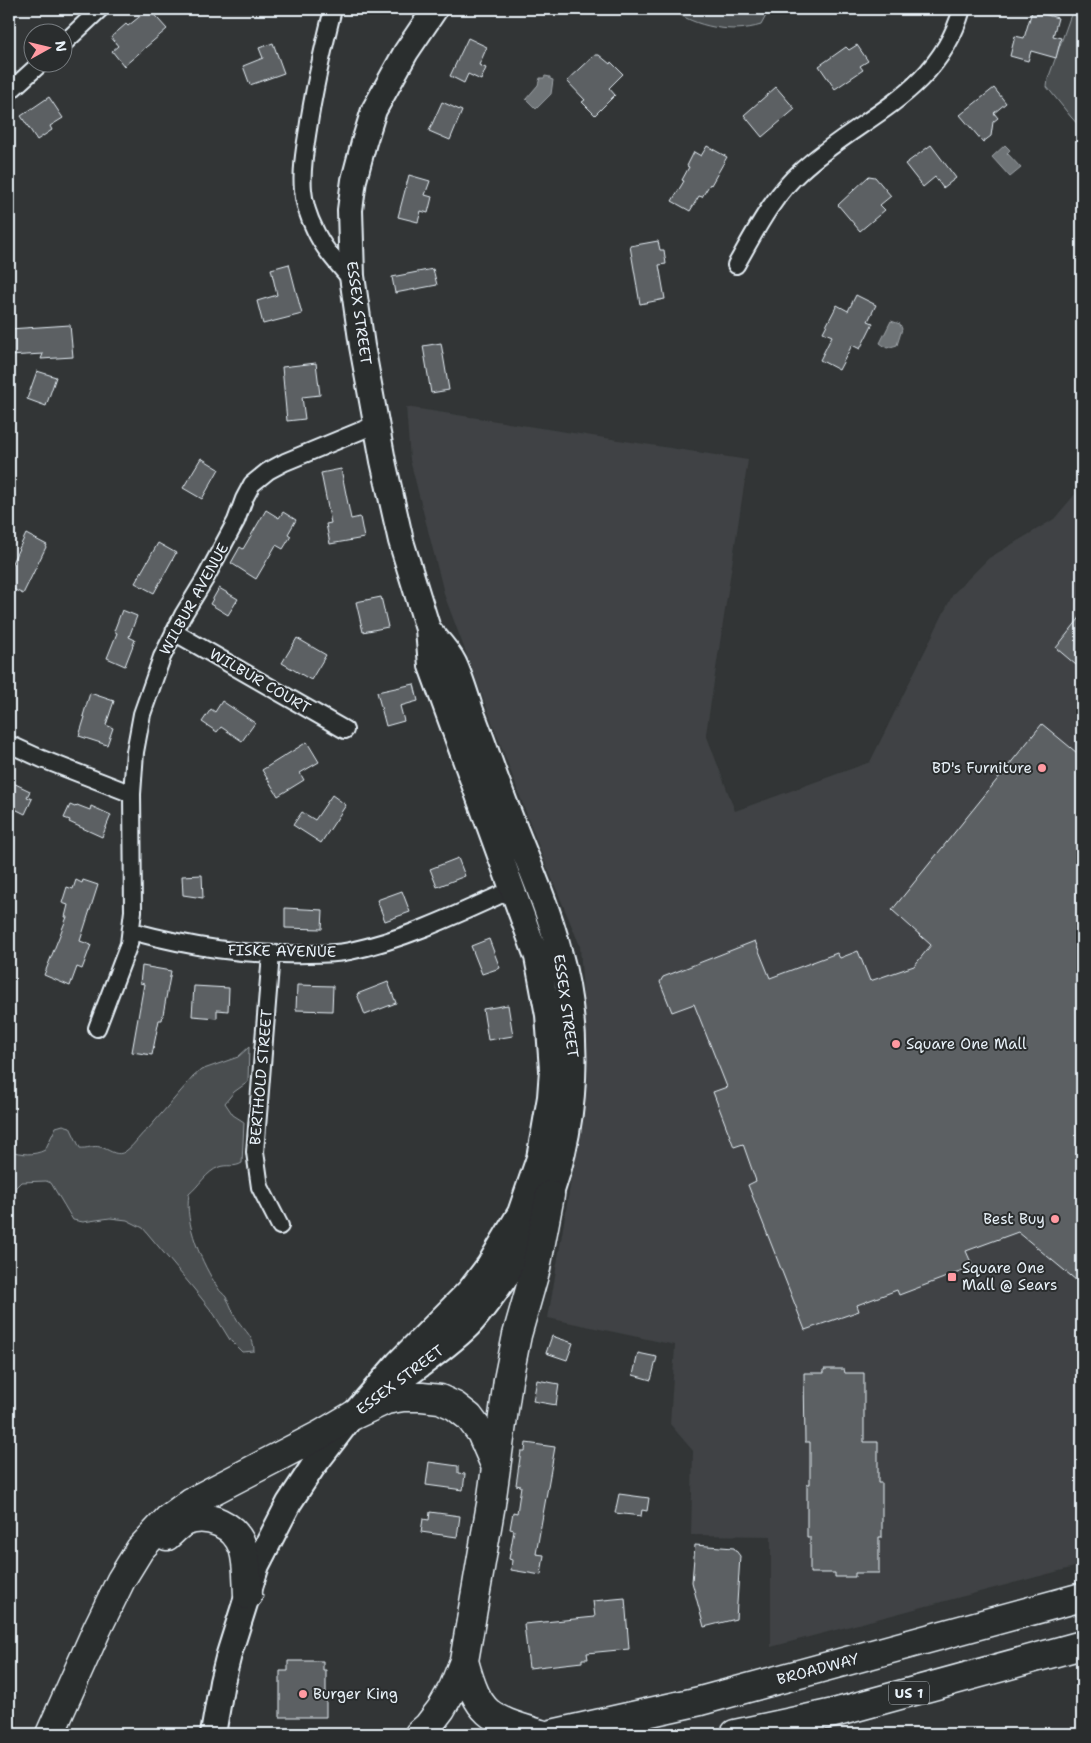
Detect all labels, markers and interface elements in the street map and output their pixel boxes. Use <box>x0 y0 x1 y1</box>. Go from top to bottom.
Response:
north arrow <box>22 22 72 72</box>
text: N <box>51 39 71 53</box>
street label: ESSEX STREET <box>342 260 376 366</box>
street label: WILBUR AVENUE <box>155 539 233 659</box>
street label: WILBUR COURT <box>206 644 314 718</box>
place label: BD's Furniture <box>932 758 1032 778</box>
marker: BD's Furniture <box>1036 762 1048 774</box>
street label: FISKE AVENUE <box>228 940 336 962</box>
street label: ESSEX STREET <box>549 953 583 1059</box>
street label: BERTHOLD STREET <box>245 1008 277 1146</box>
place label: Square One Mall <box>906 1034 1027 1054</box>
marker: Square One Mall <box>890 1038 902 1050</box>
place label: Best Buy <box>983 1209 1045 1229</box>
marker: Best Buy <box>1049 1213 1061 1225</box>
place label: Square One Mall @ Sears <box>962 1258 1057 1295</box>
marker: Square One Mall @ Sears <box>946 1271 958 1283</box>
street label: ESSEX STREET <box>352 1341 448 1419</box>
street label: BROADWAY <box>775 1648 861 1690</box>
road number: US 1 <box>889 1682 929 1705</box>
place label: Burger King <box>313 1684 398 1704</box>
marker: Burger King <box>297 1688 309 1700</box>

